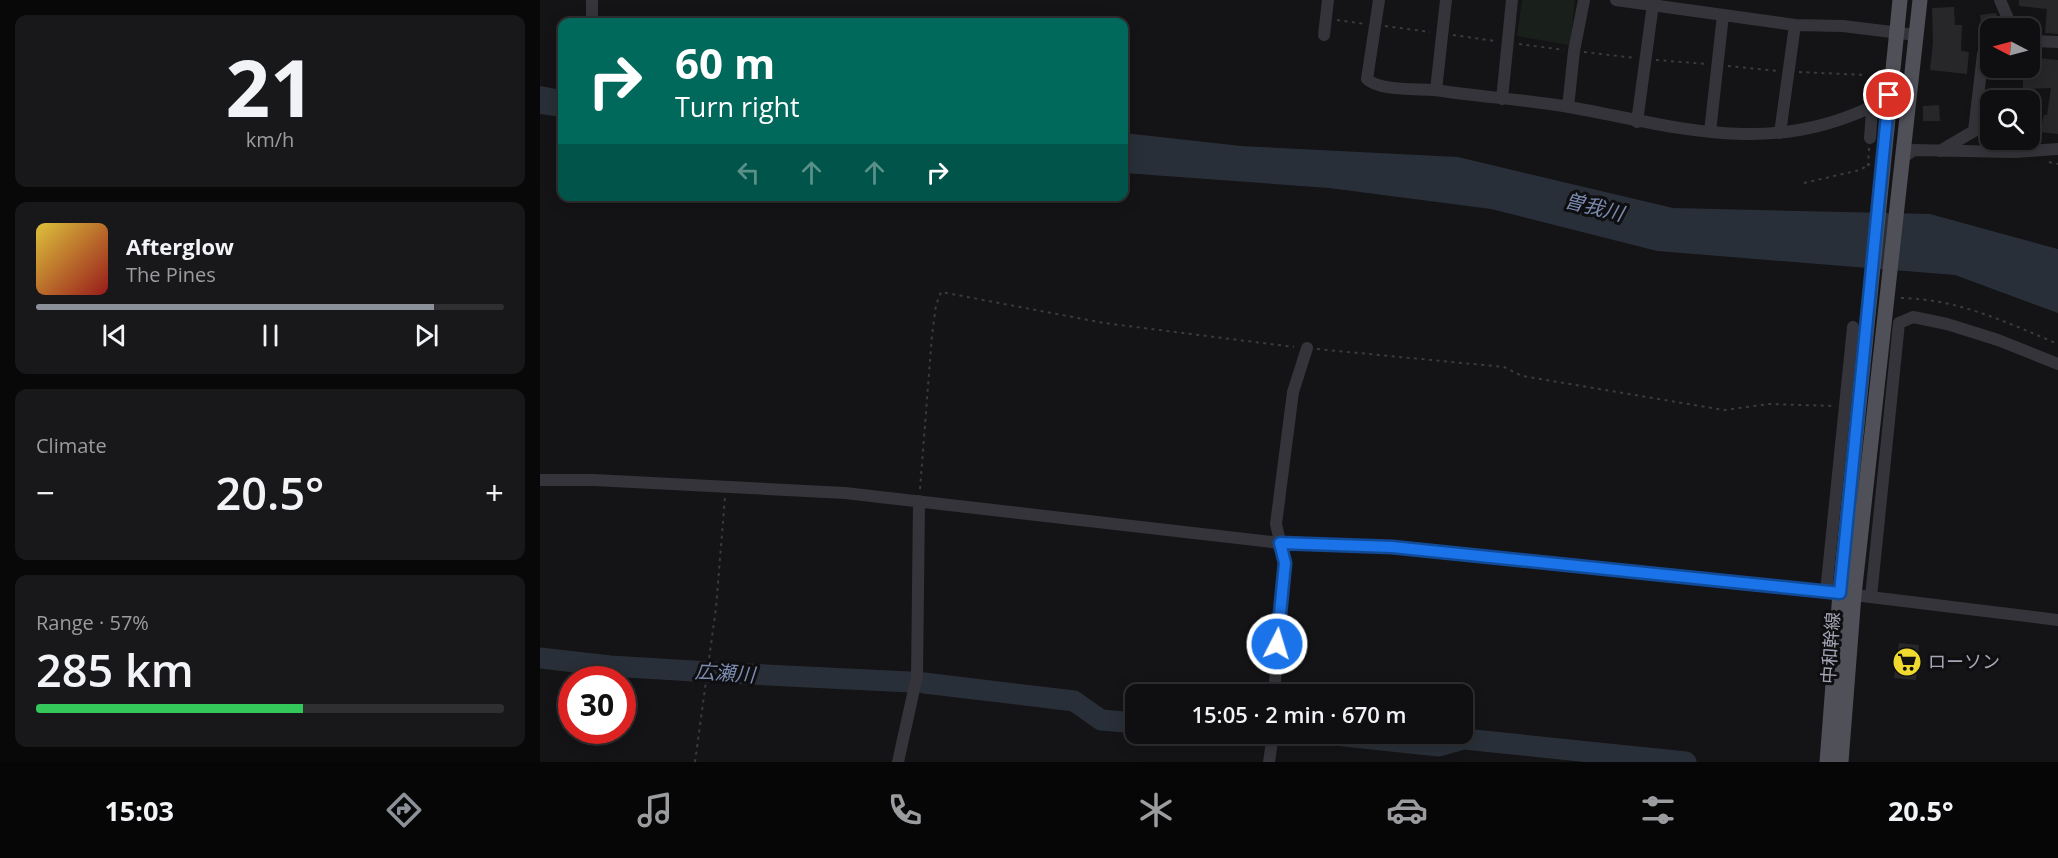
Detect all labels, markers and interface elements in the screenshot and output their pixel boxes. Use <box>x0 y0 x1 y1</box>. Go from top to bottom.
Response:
north arrow <box>1980 18 2040 78</box>
map controls <box>1980 18 2040 150</box>
text: 21 <box>225 34 315 140</box>
text: 60 m <box>675 34 775 91</box>
icon: right <box>576 42 654 120</box>
pin <box>1863 69 1914 120</box>
icon: arrive <box>1872 78 1905 111</box>
text: Turn right <box>675 88 800 125</box>
button: search <box>1980 90 2040 150</box>
text: km/h <box>246 126 294 153</box>
icon: left <box>732 156 765 189</box>
icon: ahead <box>795 156 828 189</box>
icon: ahead <box>858 156 891 189</box>
icon: right <box>921 156 954 189</box>
water label: 曽我川 <box>1562 186 1628 227</box>
text: Afterglow <box>126 231 234 261</box>
text: The Pines <box>126 261 216 288</box>
icon: previous <box>98 319 131 352</box>
icon: pause <box>254 319 287 352</box>
icon: next <box>410 319 443 352</box>
text: Climate <box>36 432 107 459</box>
text: 20.5° <box>216 462 324 523</box>
text: − <box>36 470 55 515</box>
text: + <box>485 470 504 515</box>
text: Range · 57% <box>36 609 149 636</box>
street label: 中和幹線 <box>1816 611 1844 685</box>
position arrow <box>1245 612 1309 676</box>
text: 285 km <box>36 639 194 700</box>
supermarket icon: ローソン <box>1891 646 1923 678</box>
place label: ローソン <box>1928 649 2000 673</box>
water label: 広瀬川 <box>694 657 758 688</box>
speed limit sign: 30 <box>558 666 636 744</box>
text: 15:05 · 2 min · 670 m <box>1191 699 1407 729</box>
icon: directions <box>383 789 425 831</box>
icon: music <box>634 789 676 831</box>
icon: phone <box>884 789 926 831</box>
icon: climate <box>1135 789 1177 831</box>
icon: car <box>1386 789 1428 831</box>
icon: filters <box>1637 789 1679 831</box>
text: 15:03 <box>104 792 174 829</box>
text: 20.5° <box>1888 792 1953 829</box>

